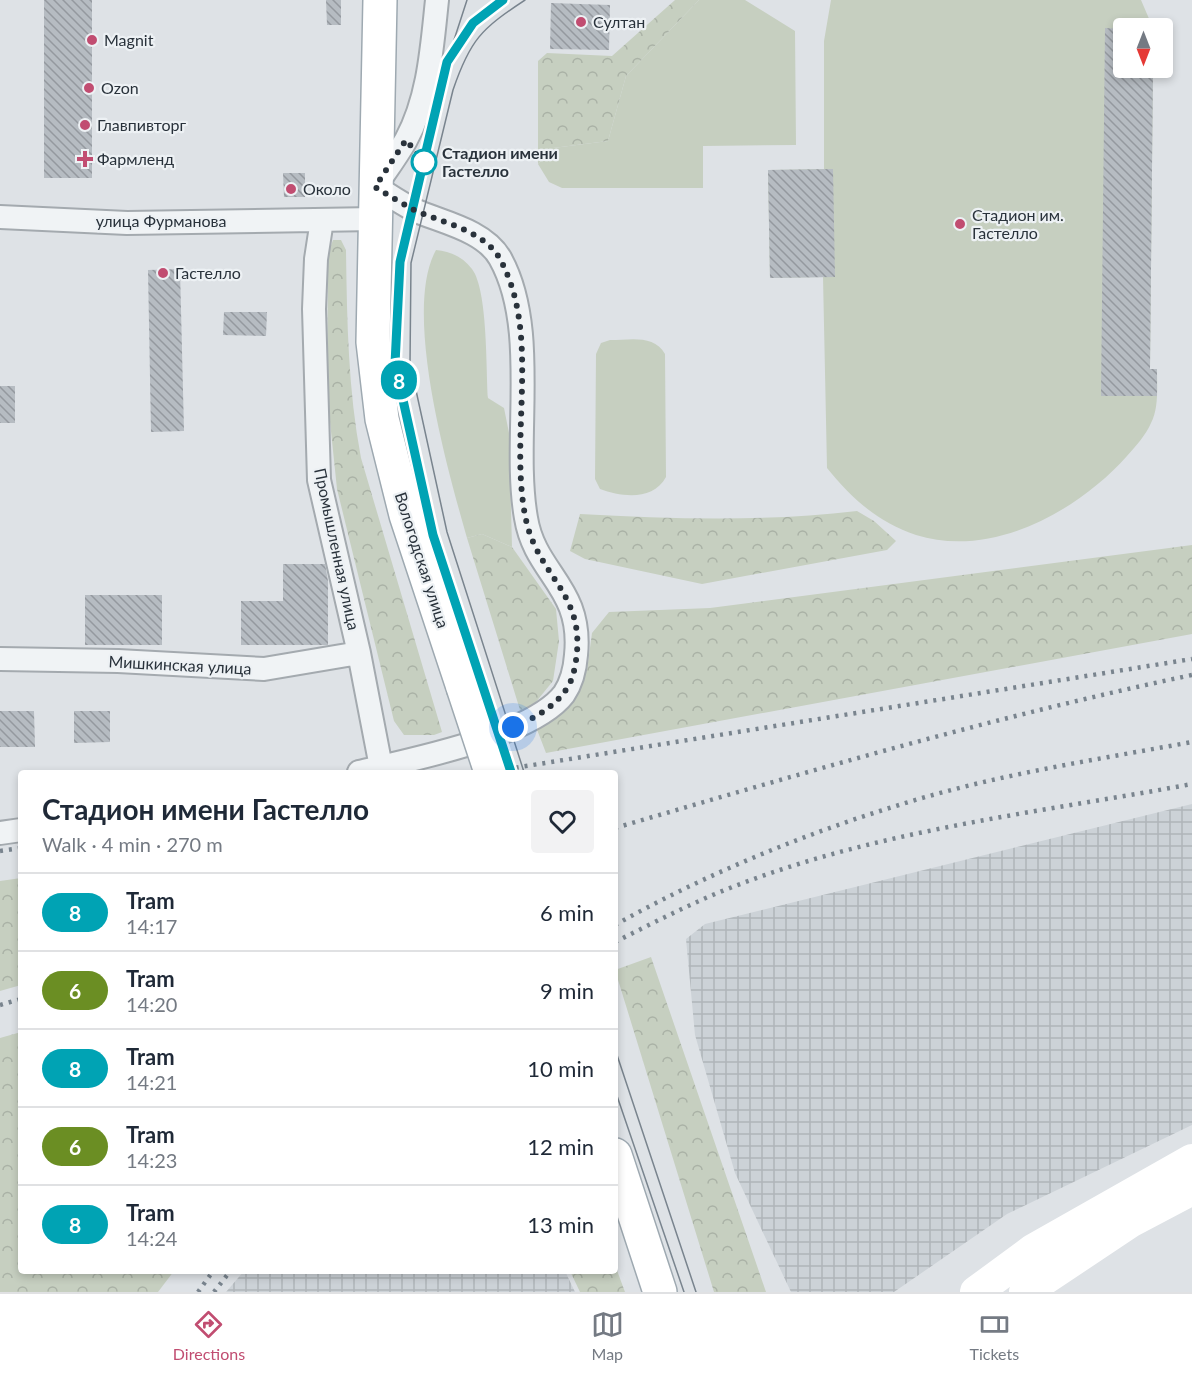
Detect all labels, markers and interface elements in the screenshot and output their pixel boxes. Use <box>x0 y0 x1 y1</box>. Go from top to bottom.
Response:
place label: Султан <box>593 12 645 31</box>
marker: Султан <box>574 15 588 29</box>
north arrow <box>1113 18 1173 78</box>
map controls <box>1113 18 1173 78</box>
place label: Magnit <box>104 30 154 49</box>
marker: Magnit <box>85 33 99 47</box>
place label: Ozon <box>101 78 139 97</box>
marker: Ozon <box>82 81 96 95</box>
place label: Главпивторг <box>97 115 187 134</box>
marker: Главпивторг <box>78 118 92 132</box>
place label: Стадион имени Гастелло <box>442 143 558 180</box>
place label: Фармленд <box>97 149 174 168</box>
marker: Стадион имени Гастелло <box>411 149 437 175</box>
marker: Фармленд <box>78 152 92 166</box>
place label: Около <box>303 179 351 198</box>
marker: Около <box>284 182 298 196</box>
place label: Стадион им. Гастелло <box>972 205 1064 242</box>
street label: улица Фурманова <box>96 211 226 230</box>
marker: Стадион им. Гастелло <box>953 217 967 231</box>
place label: Гастелло <box>175 263 241 282</box>
marker: Гастелло <box>156 266 170 280</box>
line badge: 8 <box>380 360 418 400</box>
text: 8 <box>393 368 405 393</box>
street label: Промышленная улица <box>311 466 364 632</box>
street label: Вологодская улица <box>392 489 453 630</box>
street label: Мишкинская улица <box>108 651 252 678</box>
your location <box>498 712 528 742</box>
button: heart <box>531 790 594 853</box>
text: Стадион имени Гастелло <box>42 792 369 826</box>
text: Walk · 4 min · 270 m <box>42 832 223 856</box>
text: Tram <box>126 887 175 914</box>
text: 6 min <box>540 899 594 926</box>
text: 8 <box>69 900 81 925</box>
text: 14:17 <box>126 914 177 938</box>
text: Tram <box>126 965 175 992</box>
text: 9 min <box>540 977 594 1004</box>
text: 6 <box>69 978 81 1003</box>
text: 14:20 <box>126 992 177 1016</box>
text: Tram <box>126 1043 175 1070</box>
text: 10 min <box>527 1055 594 1082</box>
text: 8 <box>69 1056 81 1081</box>
text: 14:21 <box>126 1070 177 1094</box>
text: Tram <box>126 1121 175 1148</box>
text: 12 min <box>527 1133 594 1160</box>
text: 6 <box>69 1134 81 1159</box>
text: 14:23 <box>126 1148 177 1172</box>
text: Tram <box>126 1199 175 1226</box>
text: 13 min <box>527 1211 594 1238</box>
text: 8 <box>69 1212 81 1237</box>
text: 14:24 <box>126 1226 177 1250</box>
tab: Directions <box>173 1308 245 1363</box>
tab: Map <box>591 1308 624 1363</box>
tab: Tickets <box>970 1308 1019 1363</box>

